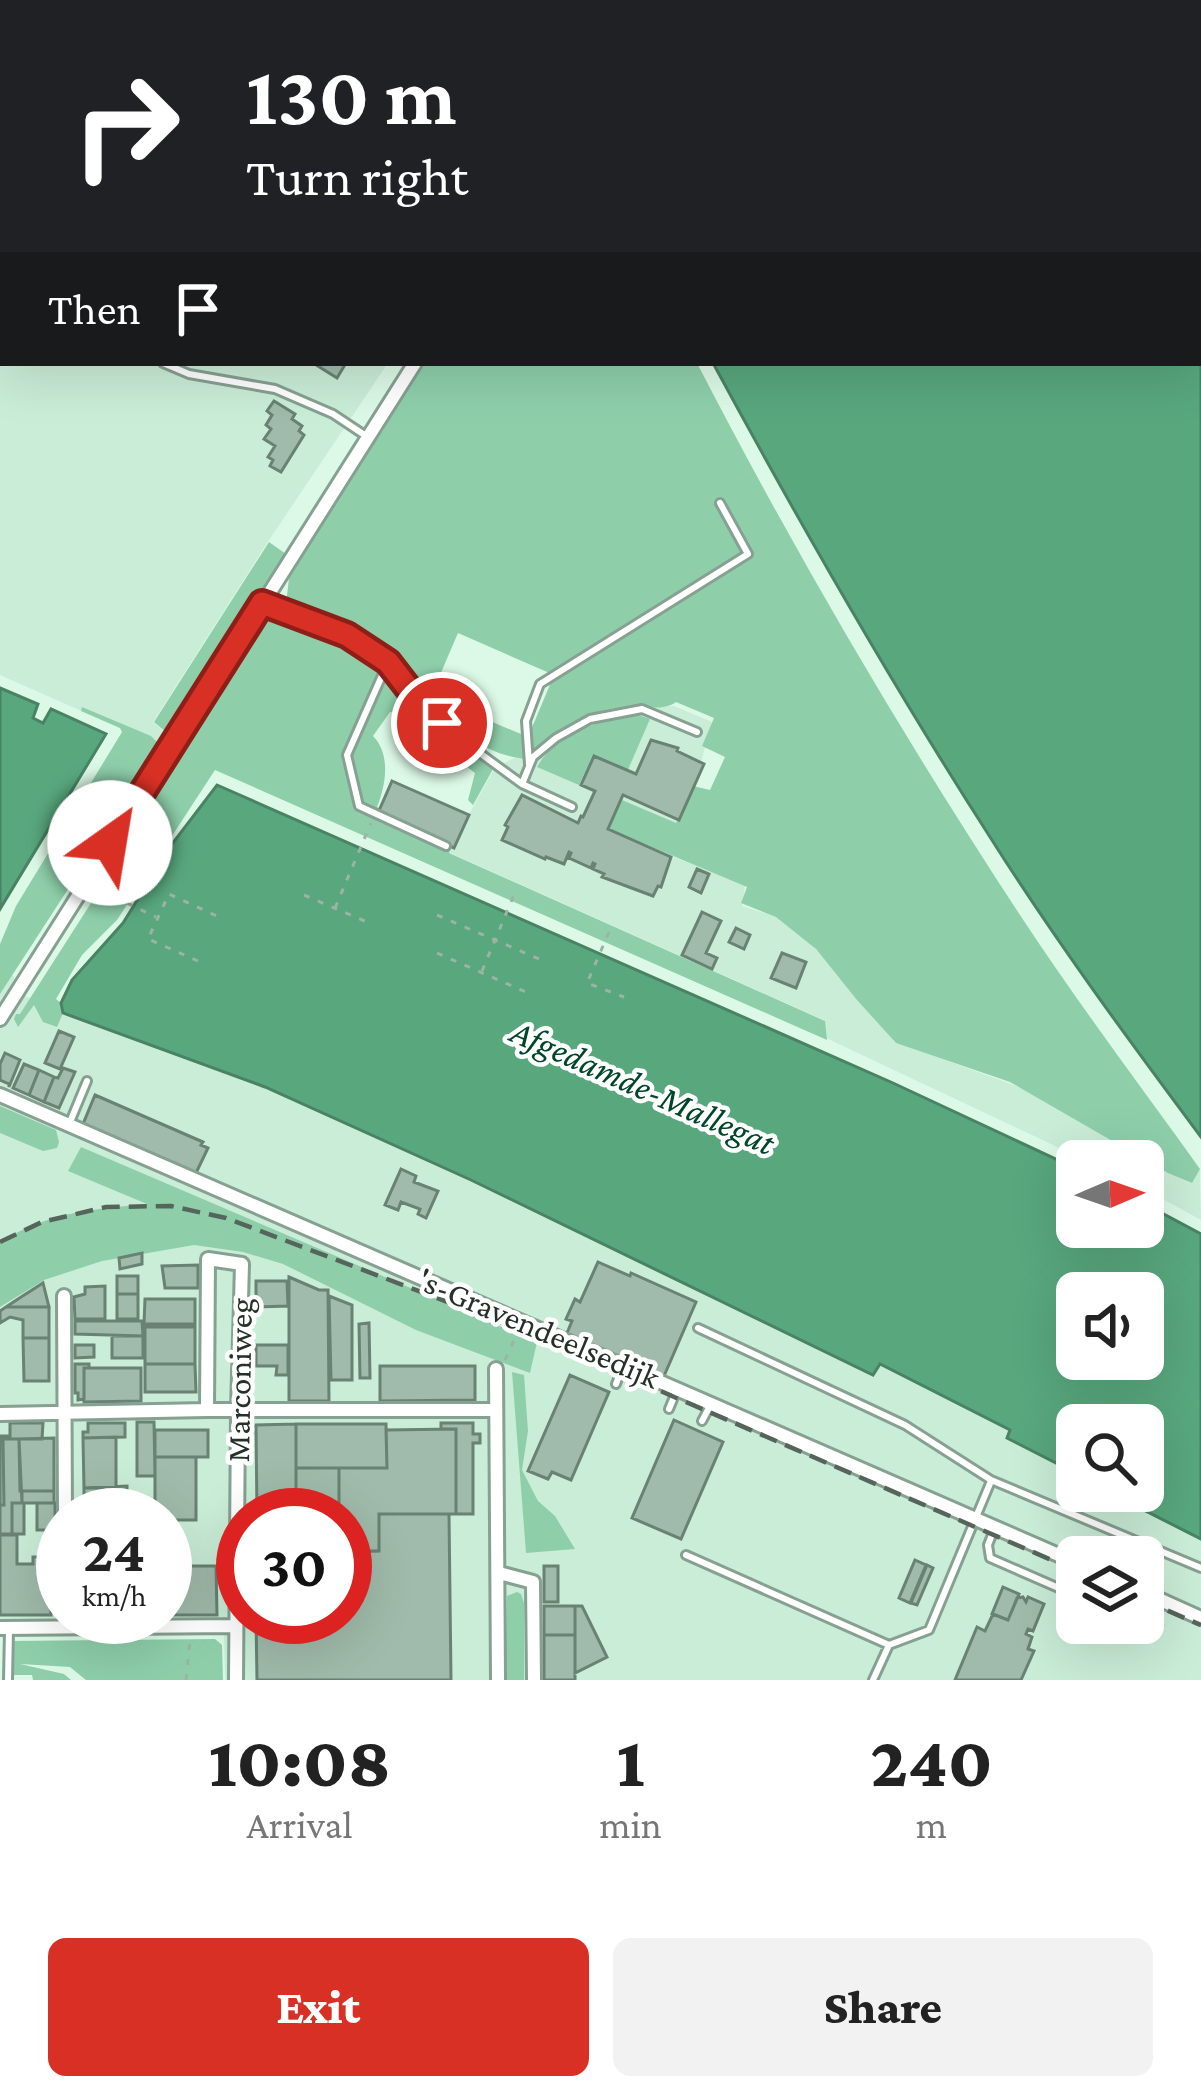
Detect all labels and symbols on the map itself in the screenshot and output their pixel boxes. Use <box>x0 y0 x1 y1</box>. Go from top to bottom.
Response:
pin <box>391 672 493 774</box>
position arrow <box>47 780 173 906</box>
water label: Afgedamde-Mallegat <box>503 1010 781 1163</box>
north arrow <box>1056 1140 1164 1248</box>
street label: 's-Gravendeelsedijk <box>412 1260 666 1396</box>
street label: Marconiweg <box>219 1297 259 1463</box>
speed limit sign: 30 <box>216 1488 372 1644</box>

